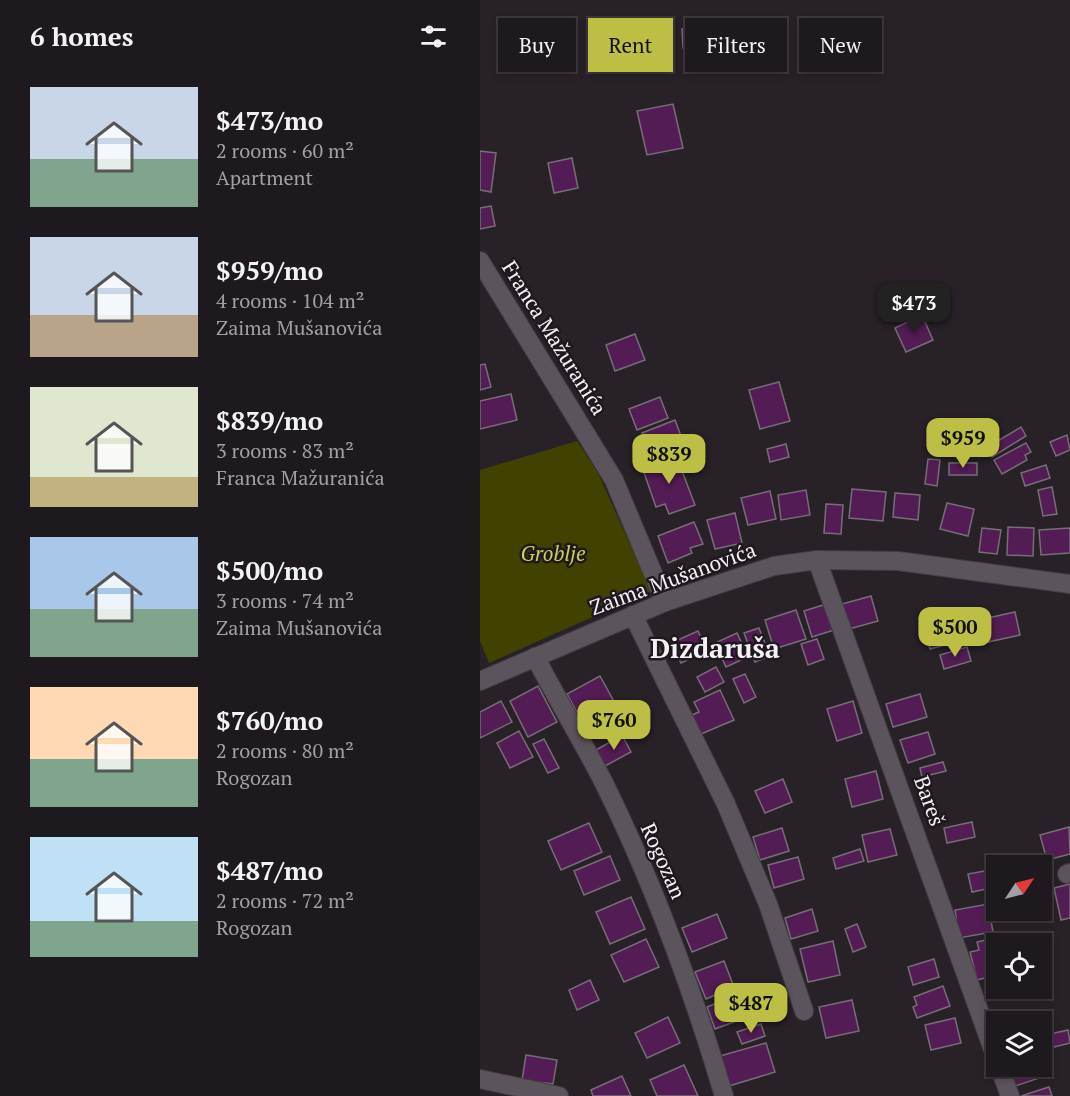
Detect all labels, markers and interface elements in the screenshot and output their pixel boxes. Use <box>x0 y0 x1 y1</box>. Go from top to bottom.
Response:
chip: Buy <box>498 18 576 72</box>
chip: Rent <box>588 18 673 72</box>
chip: Filters <box>685 18 787 72</box>
chip: New <box>799 18 882 72</box>
text: 6 homes <box>30 19 134 53</box>
icon: filters <box>417 20 450 53</box>
text: $473/mo <box>216 103 323 137</box>
icon: home <box>78 111 150 183</box>
text: 2 rooms · 60 m² <box>216 137 354 164</box>
text: Apartment <box>216 164 313 191</box>
text: $959/mo <box>216 253 323 287</box>
street label: Franca Mažuranića <box>496 255 614 420</box>
icon: home <box>78 261 150 333</box>
pin: $473 <box>878 283 950 334</box>
text: 4 rooms · 104 m² <box>216 287 364 314</box>
text: $473 <box>891 289 937 316</box>
text: Zaima Mušanovića <box>216 314 382 341</box>
text: $839/mo <box>216 403 323 437</box>
icon: home <box>78 411 150 483</box>
pin: $959 <box>927 418 999 469</box>
text: $959 <box>940 424 986 451</box>
pin: $839 <box>633 434 705 485</box>
text: 3 rooms · 83 m² <box>216 437 354 464</box>
text: $839 <box>646 440 692 467</box>
text: Franca Mažuranića <box>216 464 385 491</box>
street label: Zaima Mušanovića <box>586 535 760 621</box>
park label: Groblje <box>520 539 586 567</box>
text: $500/mo <box>216 553 323 587</box>
icon: home <box>78 561 150 633</box>
text: 3 rooms · 74 m² <box>216 587 354 614</box>
pin: $500 <box>919 607 991 658</box>
text: $500 <box>932 613 978 640</box>
text: Zaima Mušanovića <box>216 614 382 641</box>
district label: Dizdaruša <box>650 630 780 666</box>
pin: $760 <box>578 700 650 751</box>
text: $760/mo <box>216 703 323 737</box>
text: $760 <box>591 706 637 733</box>
icon: home <box>78 711 150 783</box>
text: 2 rooms · 80 m² <box>216 737 354 764</box>
text: Rogozan <box>216 764 293 791</box>
street label: Bareš <box>908 772 952 830</box>
street label: Rogozan <box>635 818 693 903</box>
text: $487/mo <box>216 853 323 887</box>
north arrow <box>986 855 1052 921</box>
map controls <box>986 855 1052 1077</box>
icon: home <box>78 861 150 933</box>
text: 2 rooms · 72 m² <box>216 887 354 914</box>
text: Rogozan <box>216 914 293 941</box>
button: locate <box>986 933 1052 999</box>
pin: $487 <box>715 983 787 1034</box>
text: $487 <box>728 989 774 1016</box>
button: layers <box>986 1011 1052 1077</box>

